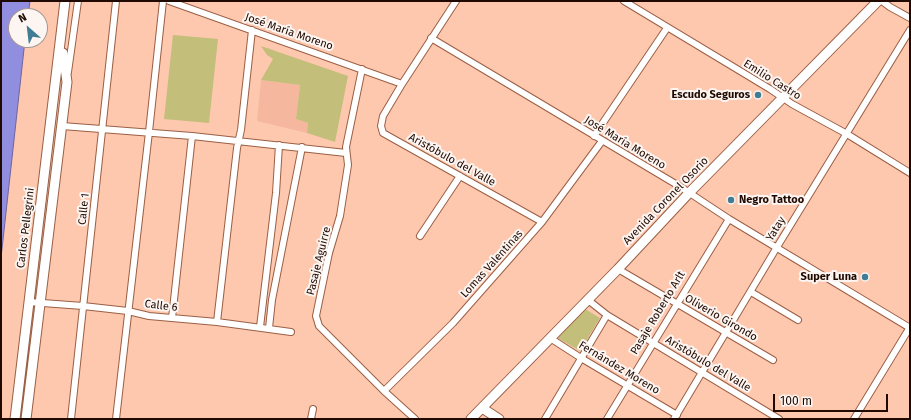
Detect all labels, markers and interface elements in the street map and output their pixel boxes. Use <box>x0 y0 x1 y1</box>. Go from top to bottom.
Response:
north arrow <box>8 8 48 48</box>
text: N <box>16 10 29 25</box>
street label: José María Moreno <box>243 11 335 53</box>
street label: Emilio Castro <box>741 57 803 103</box>
place label: Escudo Seguros <box>671 88 750 102</box>
marker: Escudo Seguros <box>753 90 763 100</box>
street label: José María Moreno <box>582 114 668 172</box>
street label: Aristóbulo del Valle <box>406 131 498 189</box>
street label: Avenida Coronel Osorio <box>621 154 711 248</box>
street label: Carlos Pellegrini <box>15 187 37 269</box>
street label: Calle 1 <box>76 192 92 226</box>
place label: Negro Tattoo <box>739 193 804 207</box>
marker: Negro Tattoo <box>726 195 736 205</box>
street label: Yatay <box>763 214 789 244</box>
street label: Pasaje Aguirre <box>304 225 334 297</box>
street label: Lomas Valentinas <box>458 227 526 301</box>
street label: Pasaje Roberto Arlt <box>628 269 688 357</box>
place label: Super Luna <box>801 270 857 284</box>
marker: Super Luna <box>860 272 870 282</box>
street label: Oliverio Girondo <box>682 292 760 344</box>
street label: Calle 6 <box>144 297 178 315</box>
street label: Aristóbulo del Valle <box>663 333 753 395</box>
street label: Fernández Moreno <box>576 339 662 397</box>
scale bar <box>775 386 890 412</box>
text: 100 m <box>780 394 812 408</box>

